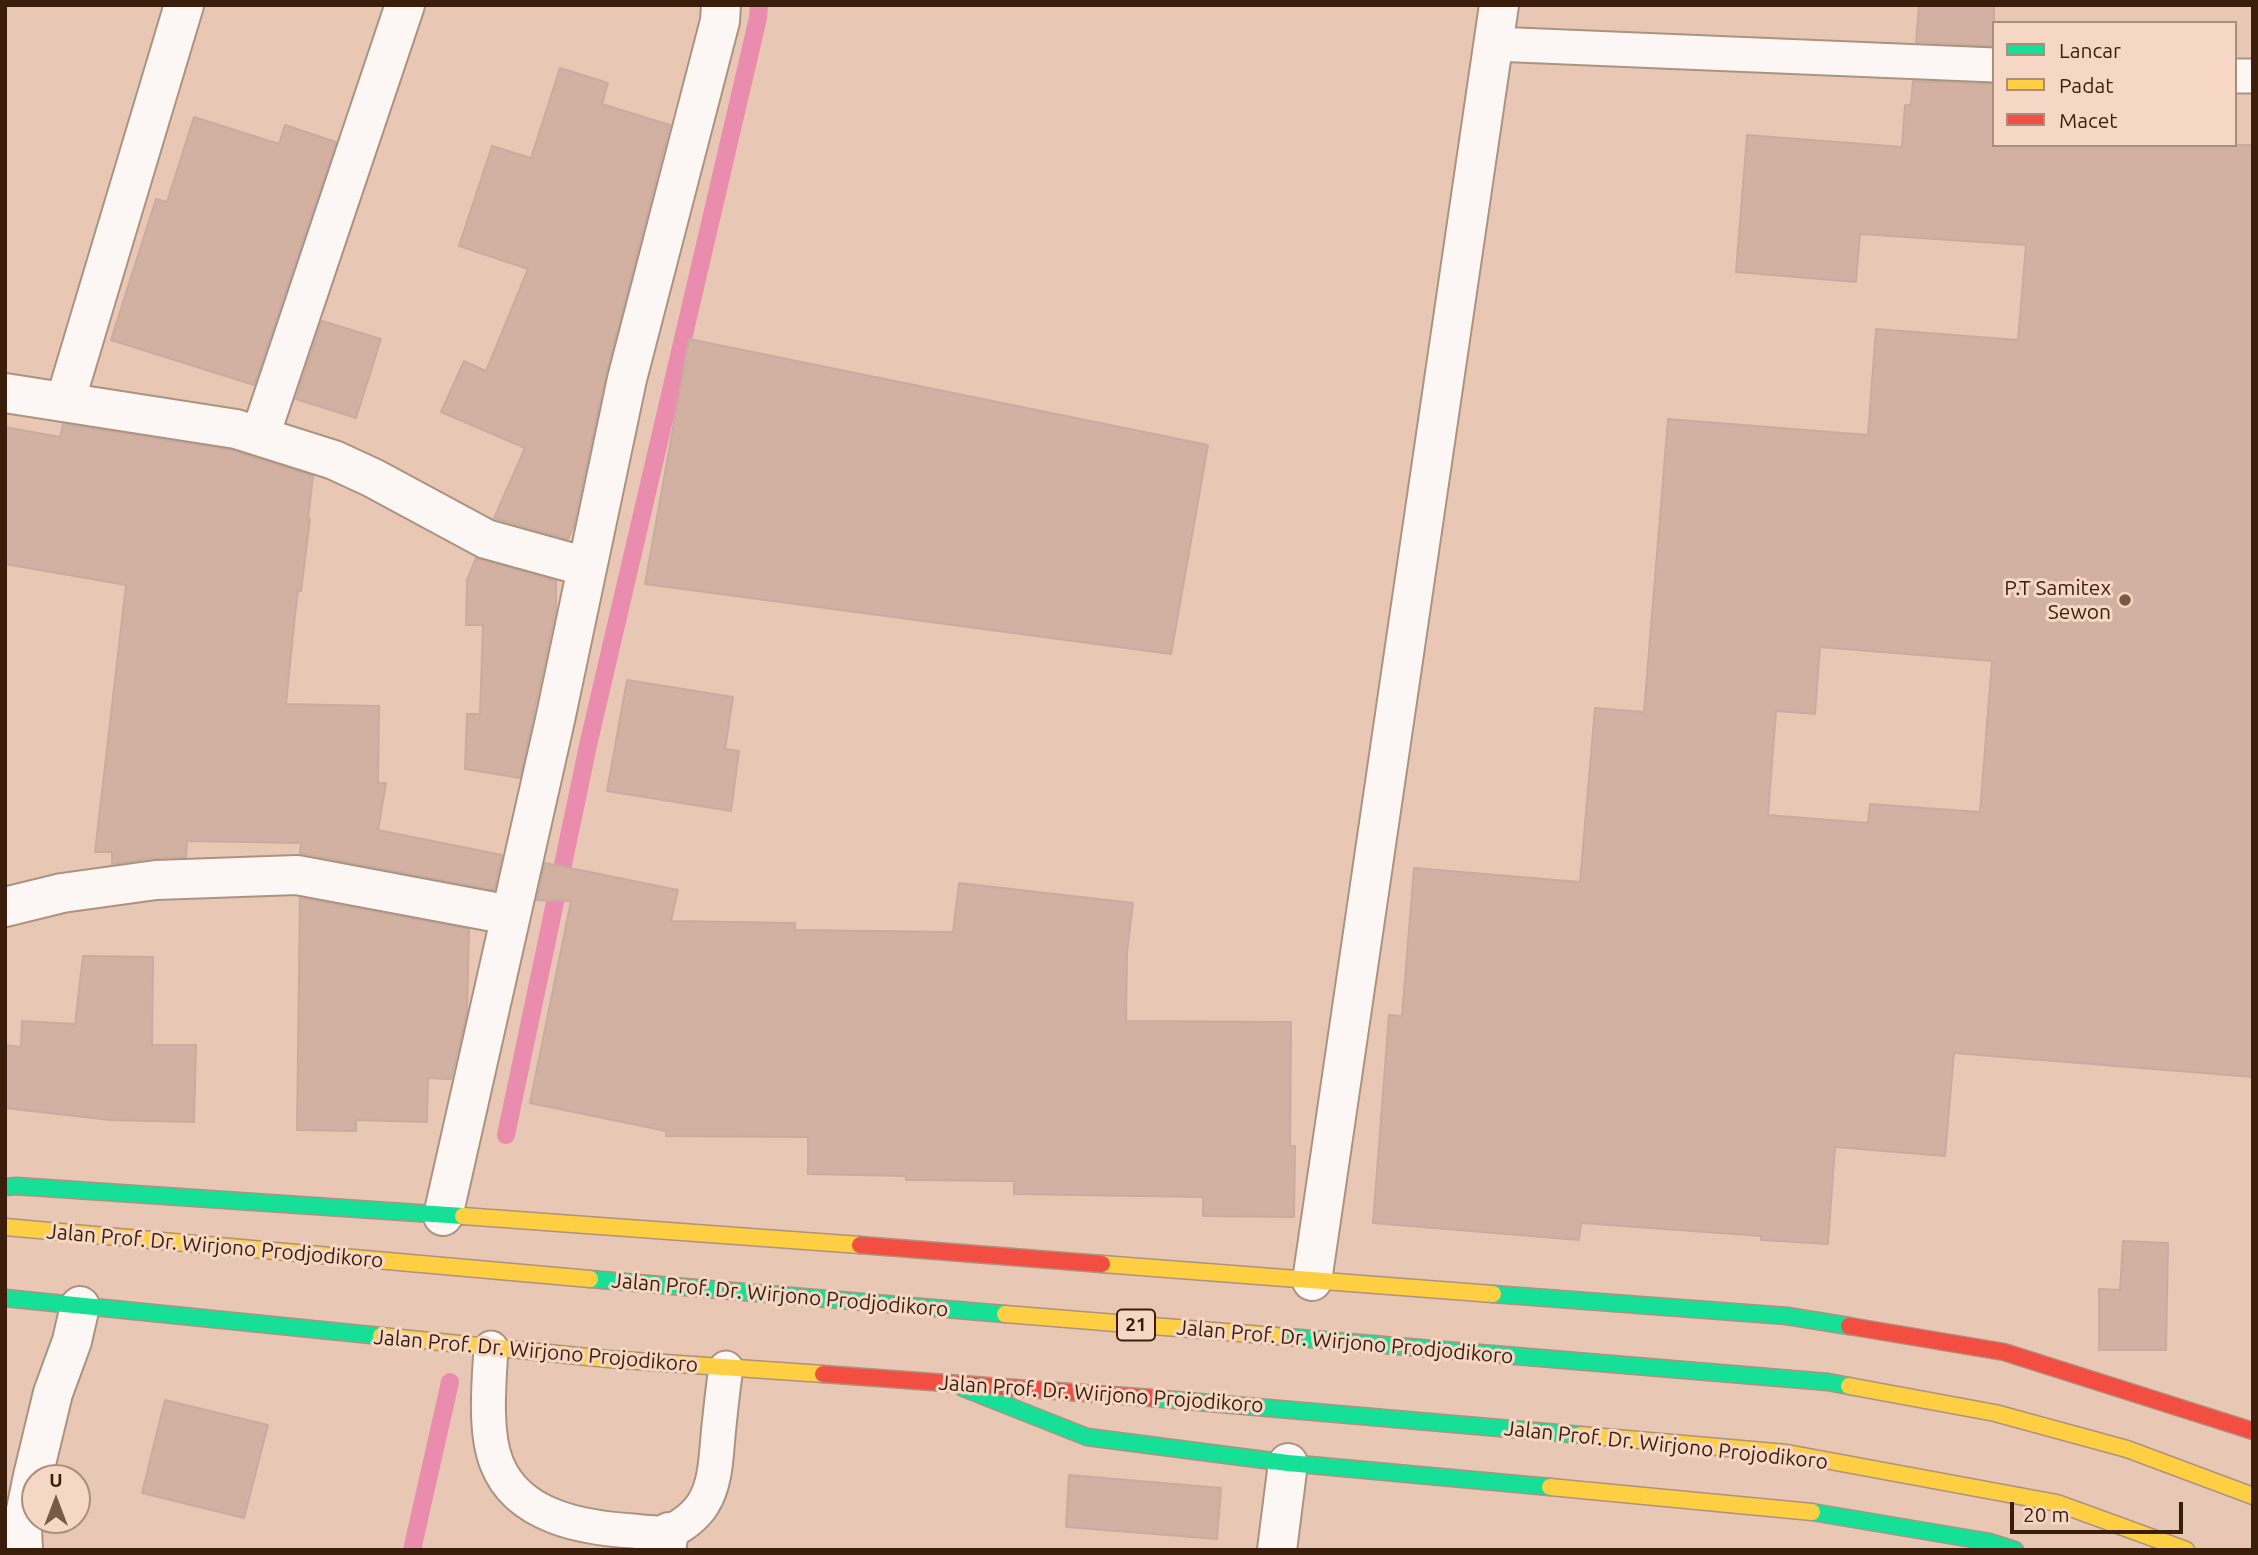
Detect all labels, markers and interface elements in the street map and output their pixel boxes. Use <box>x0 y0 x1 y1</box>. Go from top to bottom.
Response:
legend <box>1992 21 2237 147</box>
text: Lancar <box>2059 38 2121 62</box>
text: Padat <box>2059 73 2114 97</box>
text: Macet <box>2059 108 2118 132</box>
place label: P.T Samitex Sewon <box>2004 575 2111 625</box>
marker: P.T Samitex Sewon <box>2117 592 2133 608</box>
street label: Jalan Prof. Dr. Wirjono Prodjodikoro <box>46 1219 384 1273</box>
street label: Jalan Prof. Dr. Wirjono Prodjodikoro <box>611 1268 949 1322</box>
road number: 21 <box>1117 1310 1155 1340</box>
street label: Jalan Prof. Dr. Wirjono Prodjodikoro <box>1176 1315 1514 1369</box>
street label: Jalan Prof. Dr. Wirjono Projodikoro <box>373 1324 699 1378</box>
street label: Jalan Prof. Dr. Wirjono Projodikoro <box>938 1370 1264 1418</box>
street label: Jalan Prof. Dr. Wirjono Projodikoro <box>1503 1415 1829 1475</box>
north arrow <box>21 1464 91 1534</box>
text: U <box>49 1469 63 1491</box>
scale bar <box>2013 1488 2186 1532</box>
text: 20 m <box>2023 1502 2070 1526</box>

